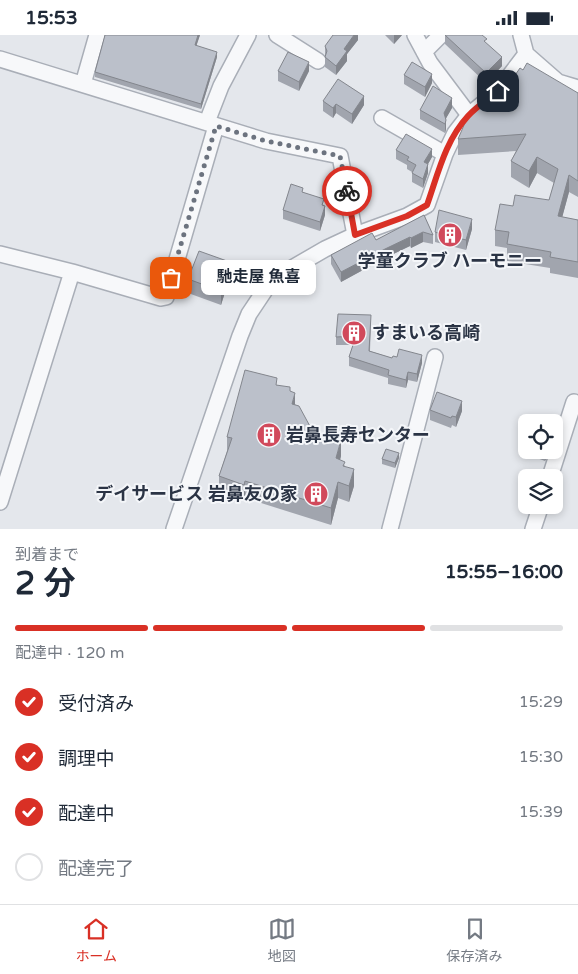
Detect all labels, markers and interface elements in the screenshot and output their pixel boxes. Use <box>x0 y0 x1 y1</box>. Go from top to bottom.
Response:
text: 15:53 <box>25 7 78 29</box>
pin <box>477 70 519 112</box>
icon: home <box>484 77 512 105</box>
courier <box>322 166 372 216</box>
icon: bike <box>333 177 361 205</box>
building icon: 学童クラブ ハーモニー <box>437 222 463 248</box>
place label: 学童クラブ ハーモニー <box>358 250 542 272</box>
pin <box>150 257 192 299</box>
callout: 馳走屋 魚喜 <box>201 261 316 295</box>
icon: bag <box>157 264 185 292</box>
text: 馳走屋 魚喜 <box>216 267 301 287</box>
building icon: すまいる高崎 <box>341 320 367 346</box>
place label: すまいる高崎 <box>372 322 480 344</box>
map controls <box>518 414 563 514</box>
button: locate <box>518 414 563 459</box>
building icon: 岩鼻長寿センター <box>256 422 282 448</box>
place label: 岩鼻長寿センター <box>286 424 430 446</box>
button: layers <box>518 469 563 514</box>
building icon: デイサービス 岩鼻友の家 <box>303 481 329 507</box>
place label: デイサービス 岩鼻友の家 <box>95 483 298 505</box>
text: 到着まで <box>15 545 79 565</box>
text: 15:55–16:00 <box>445 561 563 583</box>
text: 2 分 <box>15 565 75 603</box>
text: 配達中 · 120 m <box>15 643 124 663</box>
icon: check <box>15 688 43 716</box>
text: 15:29 <box>519 692 563 712</box>
text: 受付済み <box>58 693 134 715</box>
icon: check <box>15 743 43 771</box>
text: 15:30 <box>519 747 563 767</box>
text: 調理中 <box>58 748 115 770</box>
icon: check <box>15 798 43 826</box>
text: 15:39 <box>519 802 563 822</box>
text: 配達中 <box>58 803 115 825</box>
text: 配達完了 <box>58 858 134 880</box>
tab: ホーム <box>75 915 117 965</box>
tab: 地図 <box>268 915 296 965</box>
tab: 保存済み <box>447 915 503 965</box>

